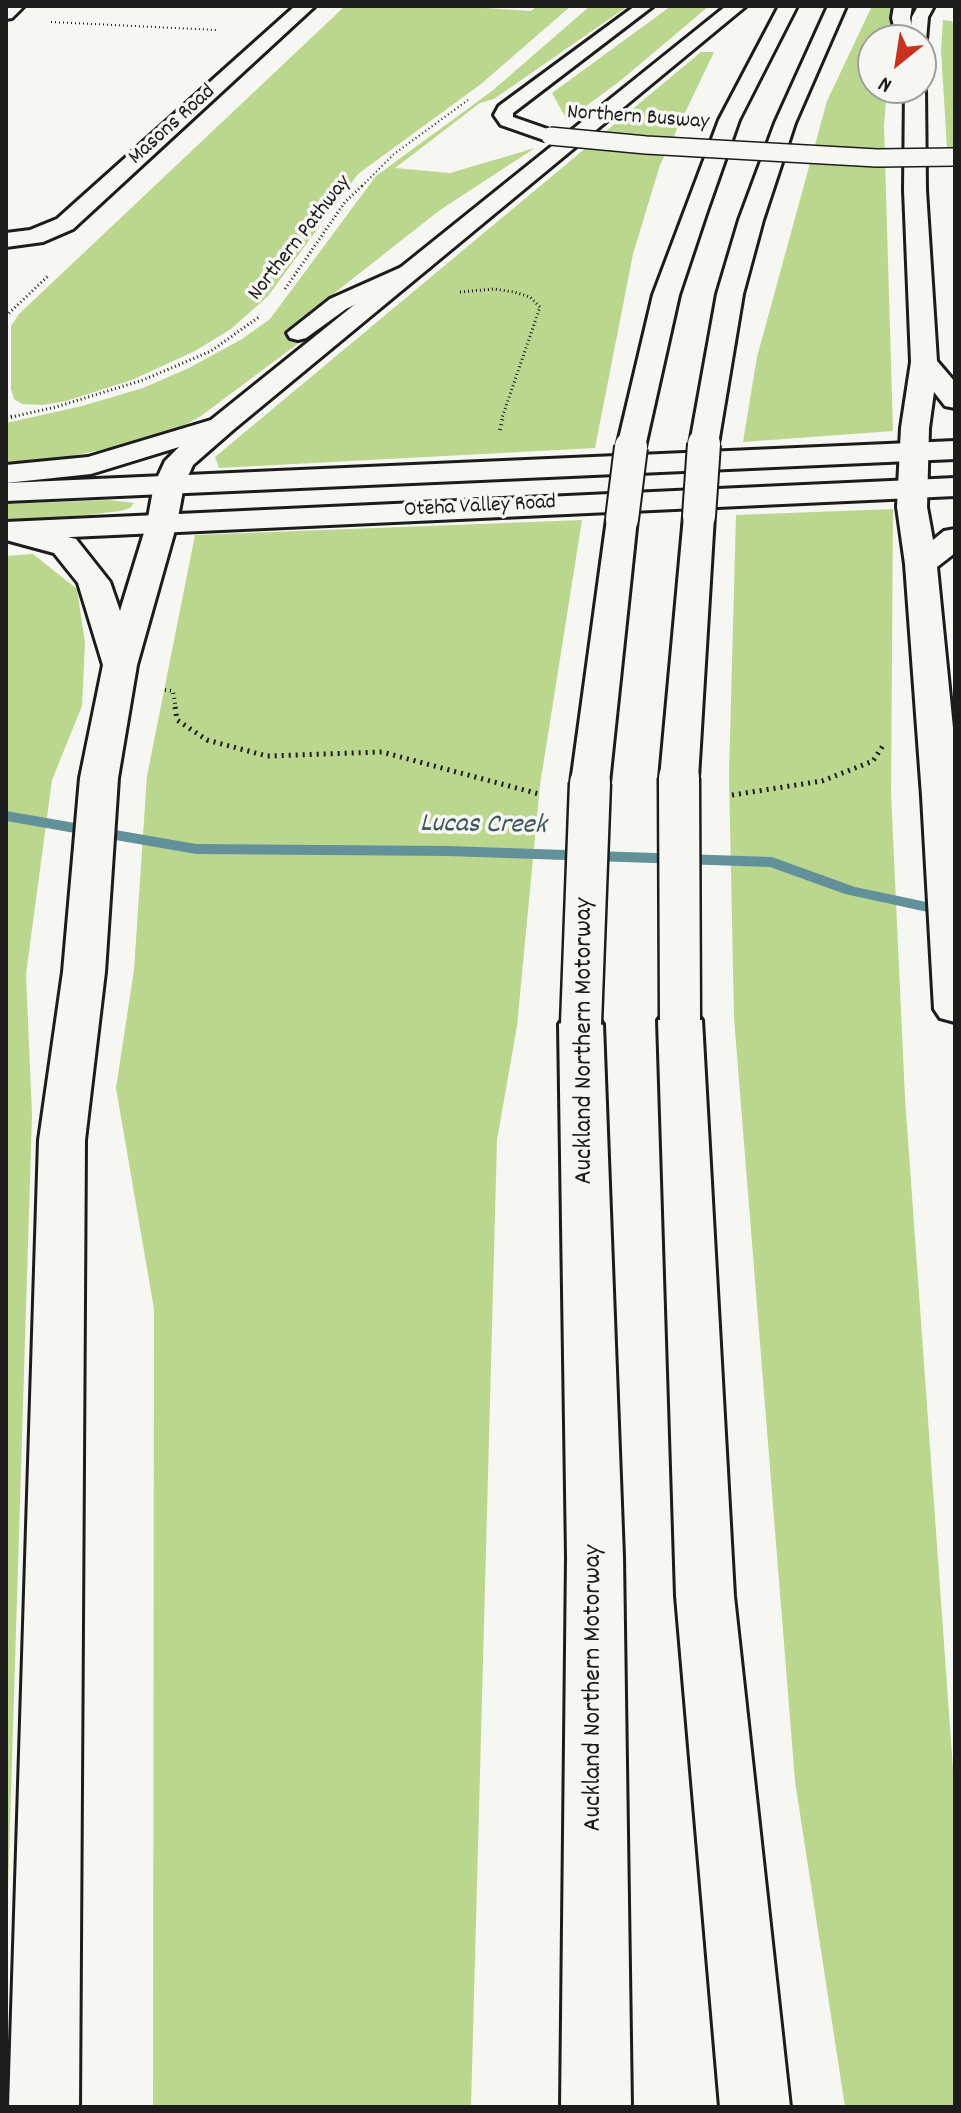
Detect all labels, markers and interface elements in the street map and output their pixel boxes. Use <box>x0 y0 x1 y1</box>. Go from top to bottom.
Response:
north arrow <box>857 24 937 104</box>
text: N <box>873 67 898 100</box>
street label: Masons Road <box>124 80 222 172</box>
street label: Northern Busway <box>566 101 710 137</box>
street label: Northern Pathway <box>244 171 358 307</box>
street label: Oteha Valley Road <box>403 491 557 525</box>
water label: Lucas Creek <box>419 809 547 845</box>
street label: Auckland Northern Motorway <box>570 898 602 1184</box>
street label: Auckland Northern Motorway <box>579 1545 611 1831</box>

